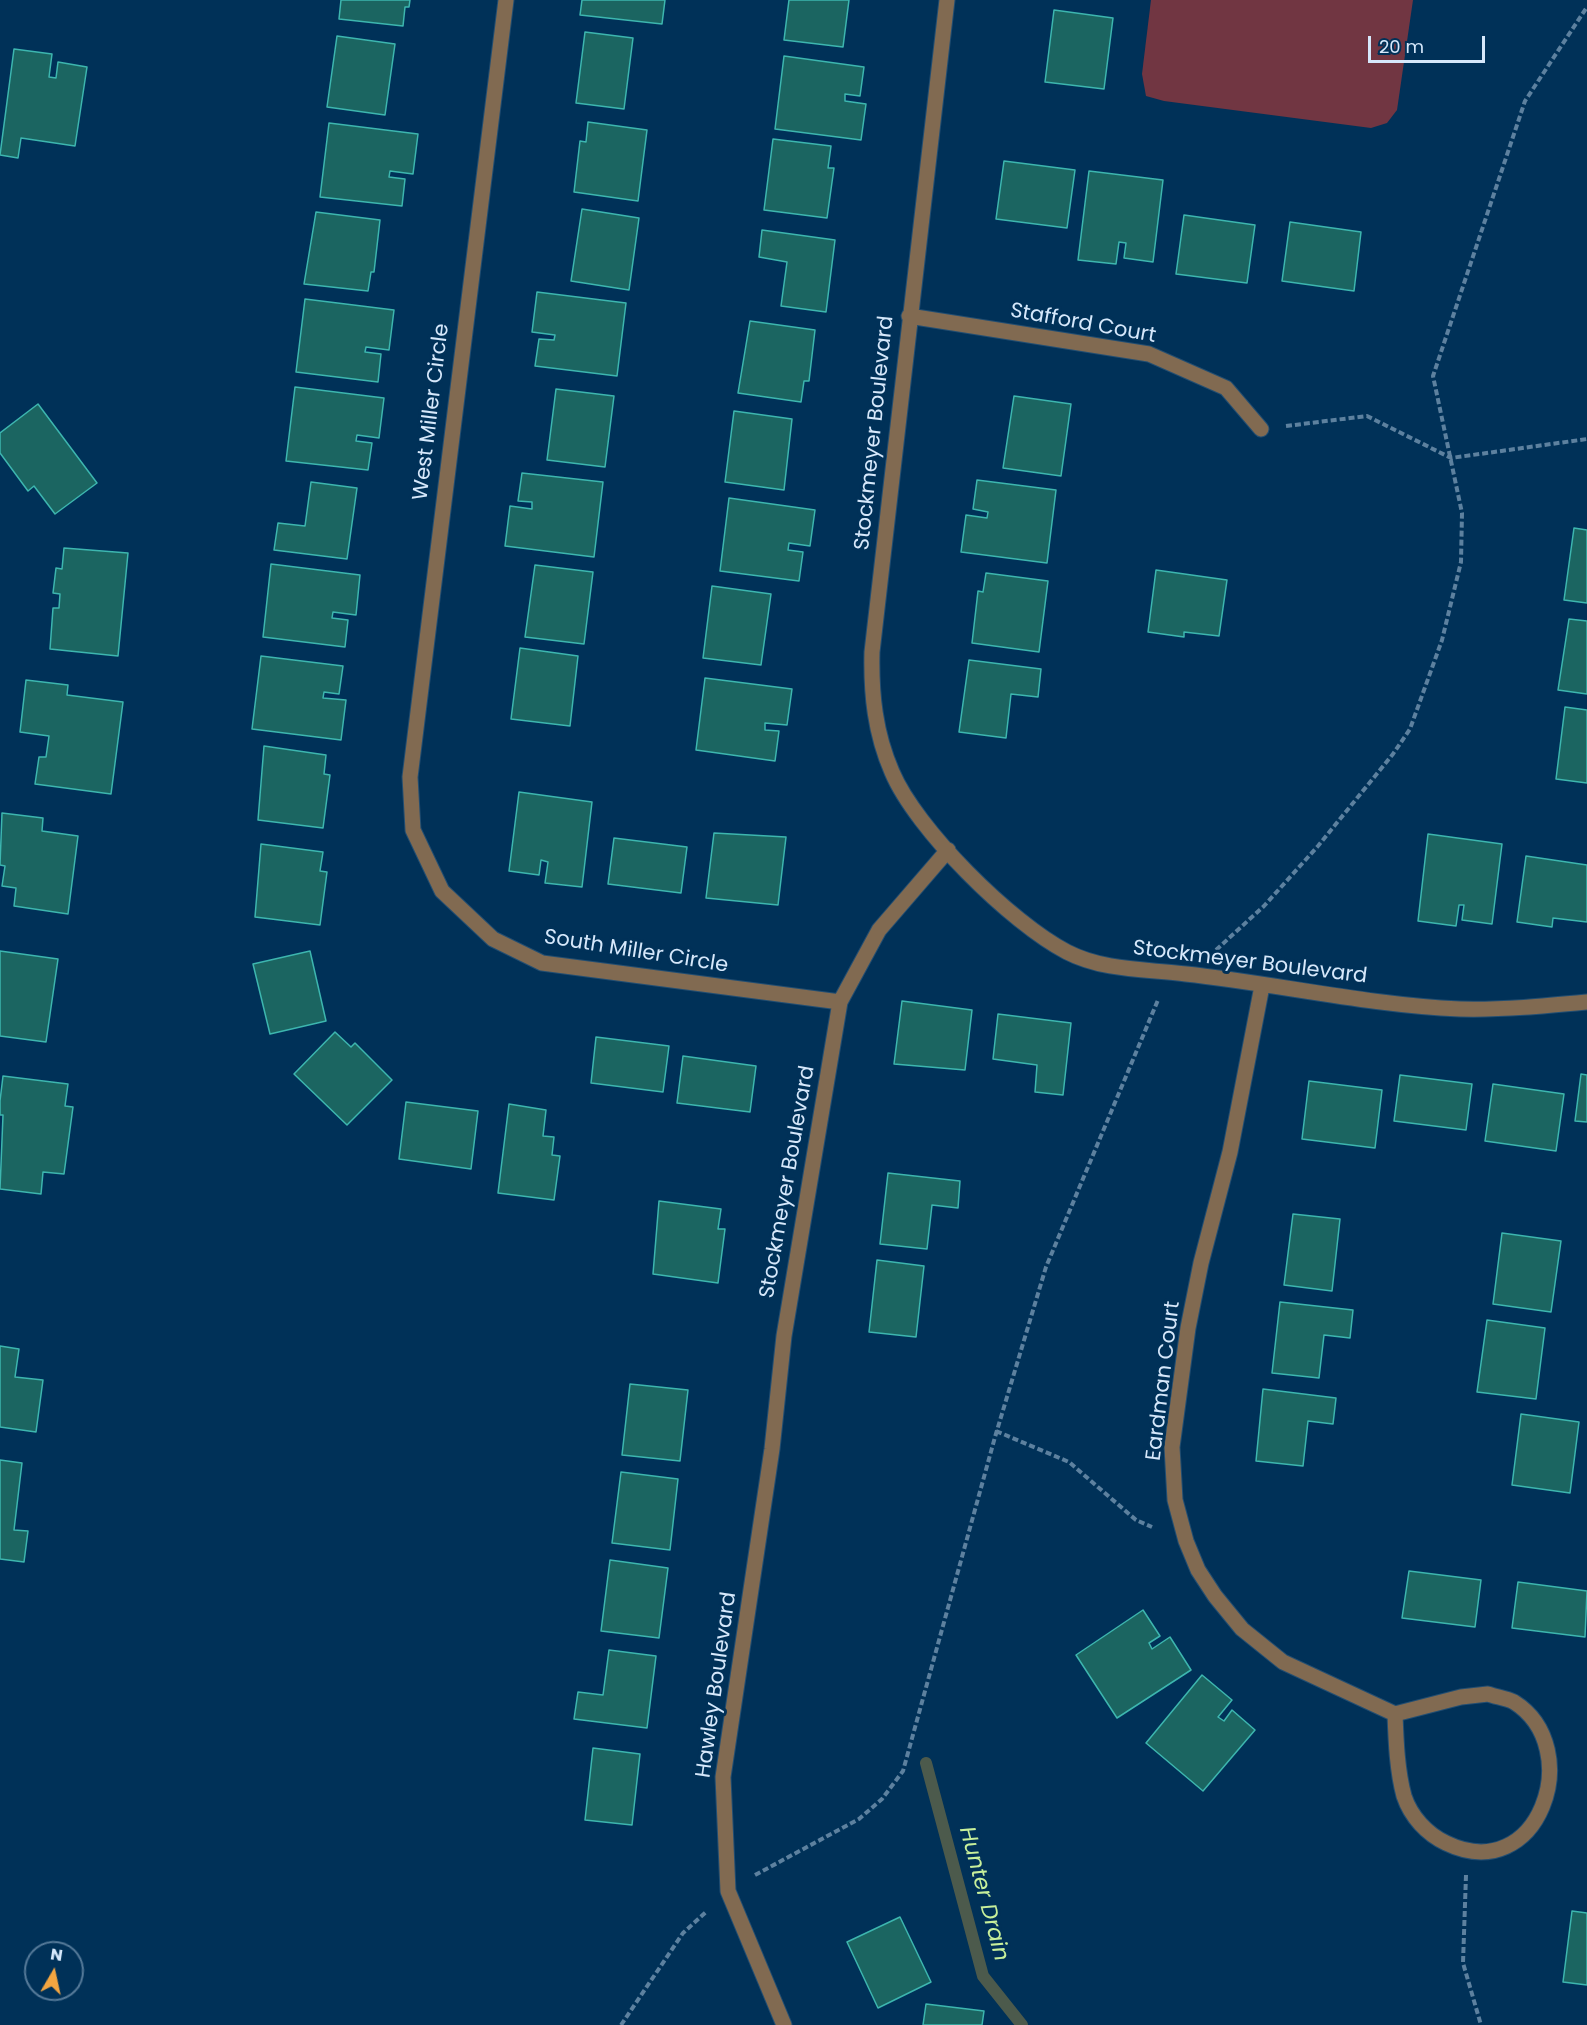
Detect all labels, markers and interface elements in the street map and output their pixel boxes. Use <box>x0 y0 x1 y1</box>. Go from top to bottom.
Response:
scale bar <box>1371 24 1488 62</box>
text: 20 m <box>1379 34 1424 59</box>
street label: Stafford Court <box>1008 299 1158 349</box>
street label: Stockmeyer Boulevard <box>850 314 900 552</box>
street label: West Miller Circle <box>409 322 455 502</box>
street label: South Miller Circle <box>542 925 730 979</box>
street label: Stockmeyer Boulevard <box>1131 936 1369 990</box>
street label: Stockmeyer Boulevard <box>755 1064 821 1300</box>
street label: Eardman Court <box>1142 1300 1186 1462</box>
street label: Hawley Boulevard <box>691 1590 743 1780</box>
water label: Hunter Drain <box>952 1824 1014 1964</box>
north arrow <box>24 1941 84 2001</box>
text: N <box>49 1942 64 1967</box>

